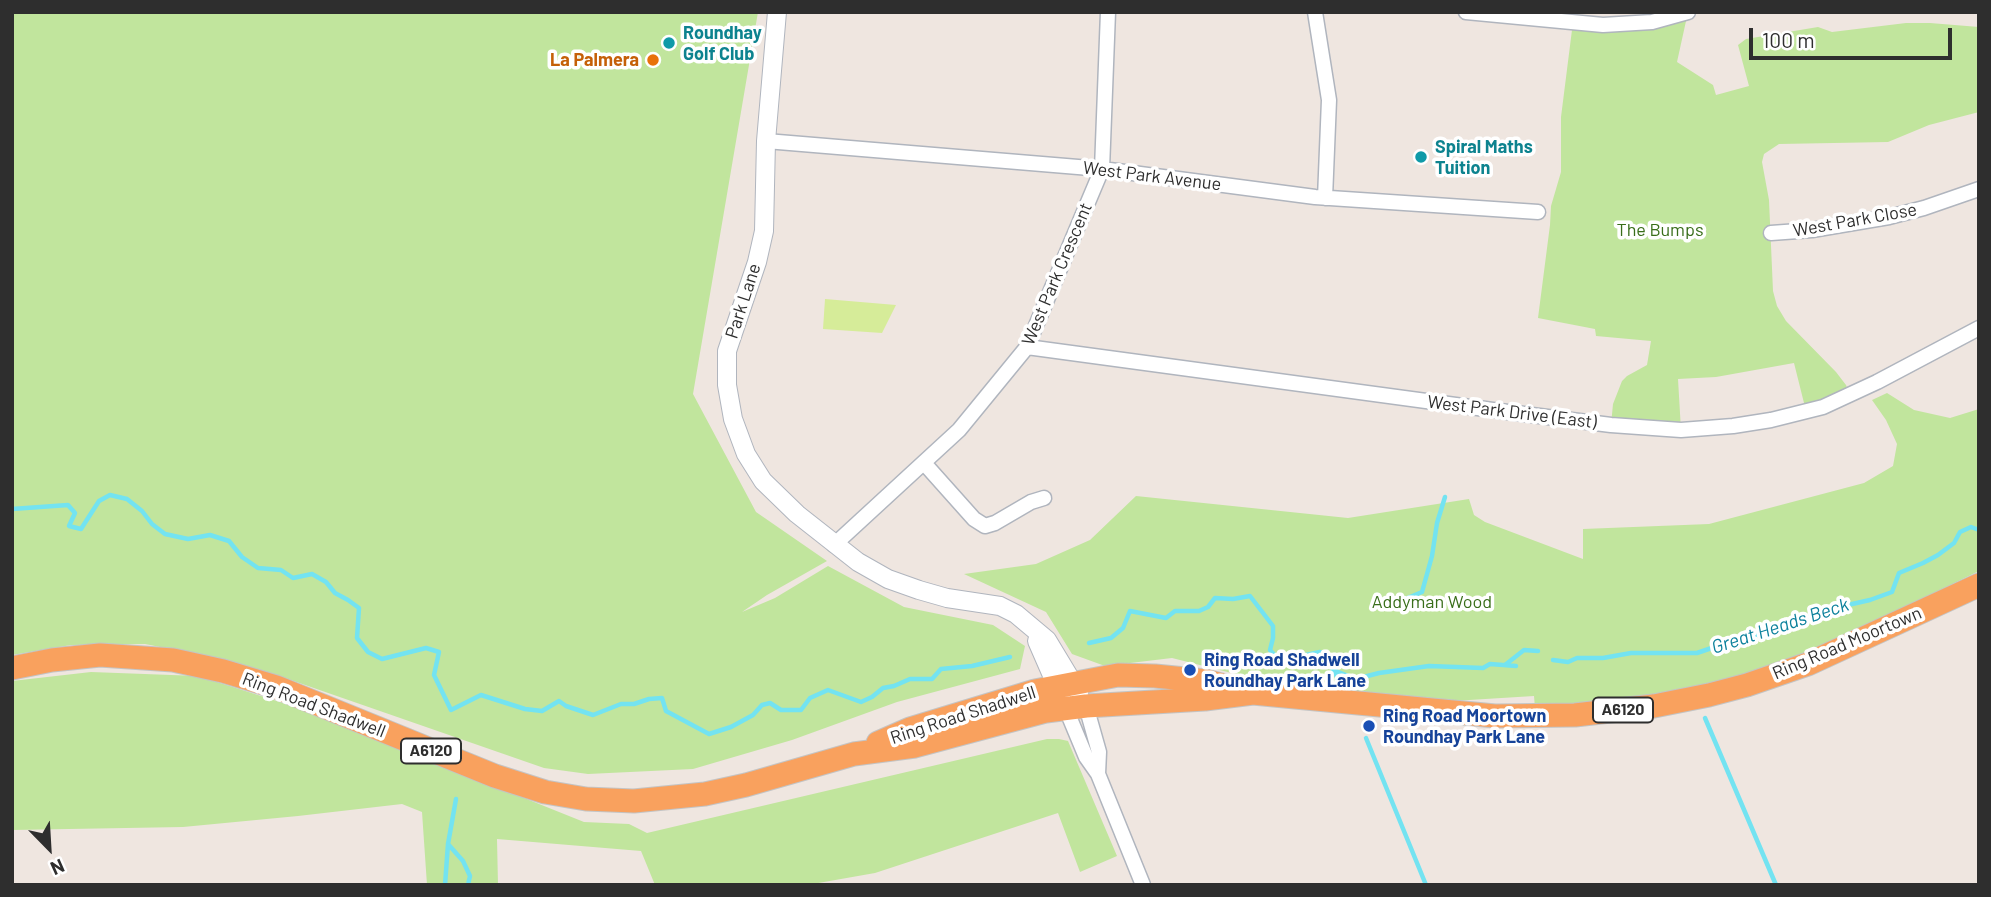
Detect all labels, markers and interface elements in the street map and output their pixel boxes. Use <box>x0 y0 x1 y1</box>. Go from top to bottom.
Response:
scale bar <box>1753 14 1956 58</box>
place label: Roundhay Golf Club <box>683 22 762 64</box>
text: 100 m <box>1762 27 1815 52</box>
marker: Roundhay Golf Club <box>661 35 677 51</box>
place label: La Palmera <box>550 49 639 71</box>
marker: La Palmera <box>645 52 661 68</box>
place label: Spiral Maths Tuition <box>1435 136 1533 178</box>
marker: Spiral Maths Tuition <box>1413 149 1429 165</box>
street label: West Park Avenue <box>1082 157 1222 195</box>
street label: West Park Close <box>1791 198 1919 242</box>
street label: West Park Crescent <box>1017 199 1097 349</box>
park label: The Bumps <box>1616 219 1704 241</box>
street label: Park Lane <box>721 261 765 341</box>
street label: West Park Drive (East) <box>1426 391 1598 433</box>
park label: Addyman Wood <box>1372 591 1492 613</box>
water label: Great Heads Beck <box>1709 593 1851 659</box>
street label: Ring Road Moortown <box>1769 602 1925 684</box>
place label: Ring Road Shadwell Roundhay Park Lane <box>1204 649 1366 692</box>
marker: Ring Road Shadwell Roundhay Park Lane <box>1182 662 1198 678</box>
street label: Ring Road Shadwell <box>239 668 389 742</box>
street label: Ring Road Shadwell <box>888 681 1038 749</box>
road number: A6120 <box>1593 698 1653 722</box>
place label: Ring Road Moortown Roundhay Park Lane <box>1383 705 1546 748</box>
marker: Ring Road Moortown Roundhay Park Lane <box>1361 718 1377 734</box>
road number: A6120 <box>401 738 461 764</box>
north arrow <box>14 813 84 883</box>
text: N <box>47 855 68 881</box>

